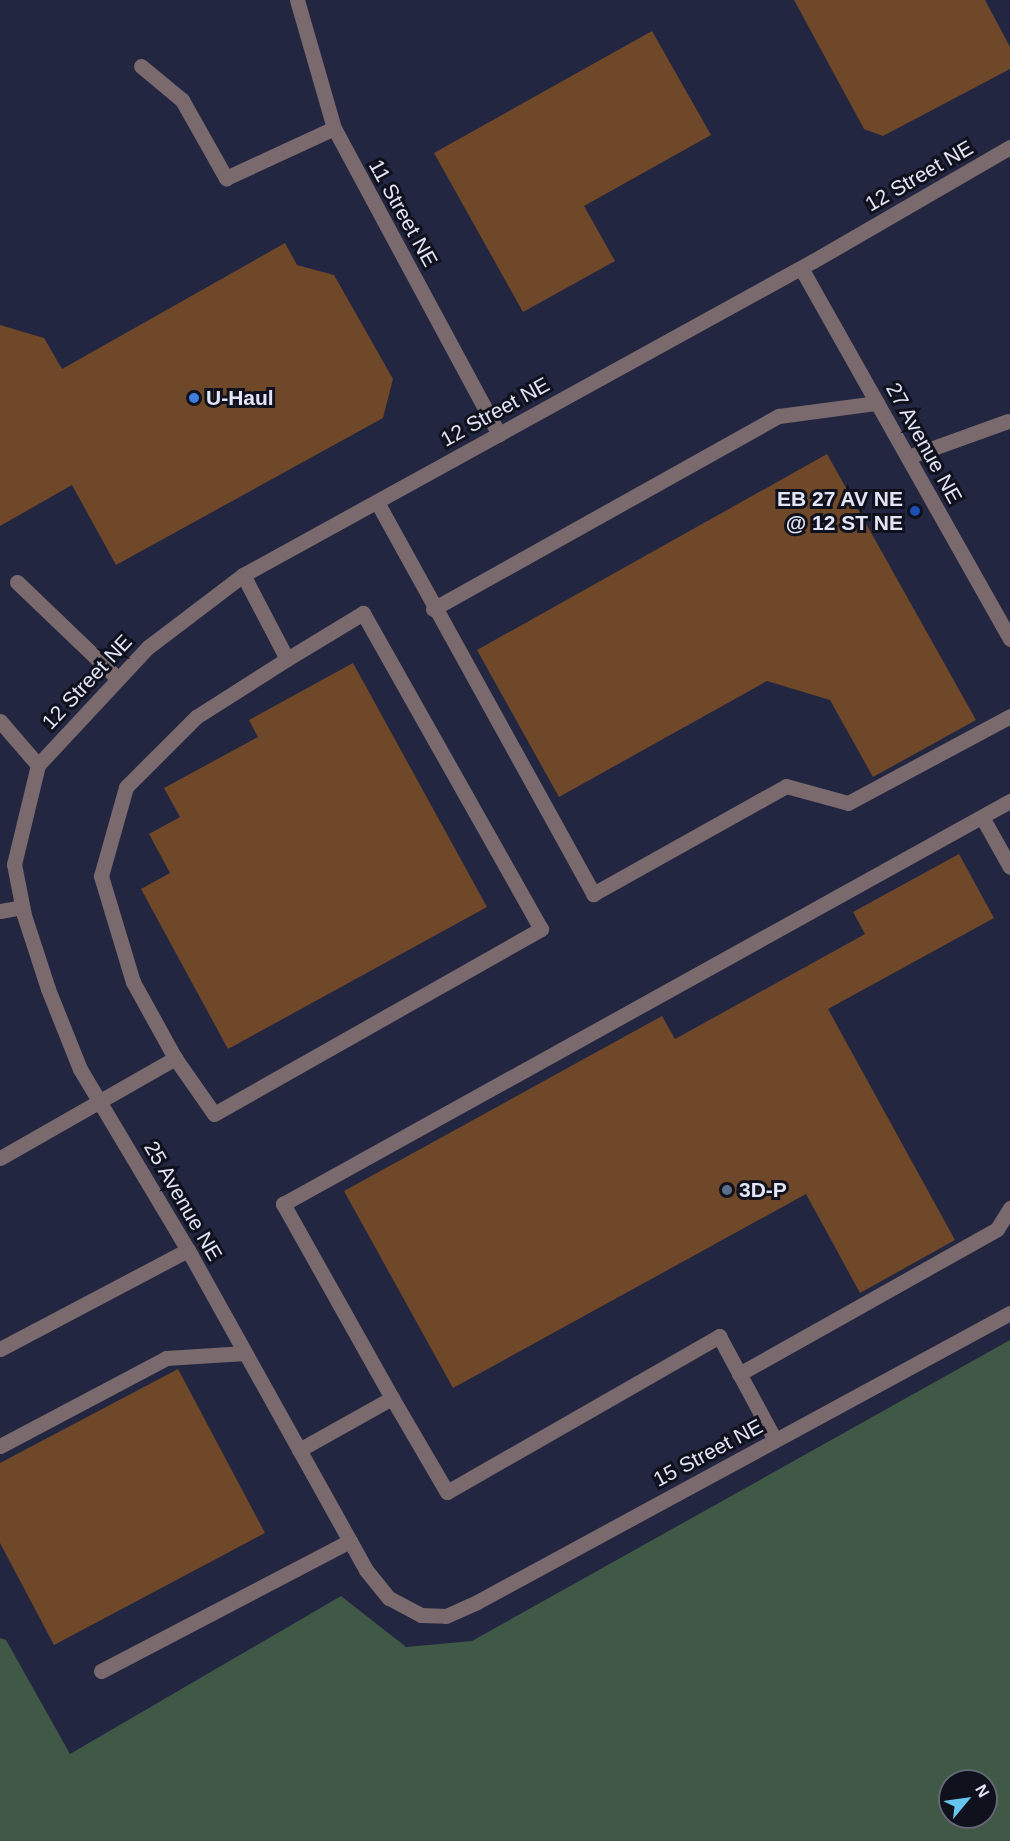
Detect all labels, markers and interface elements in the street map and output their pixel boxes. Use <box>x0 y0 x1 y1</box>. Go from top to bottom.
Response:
street label: 12 Street NE <box>861 135 977 217</box>
street label: 11 Street NE <box>363 155 443 271</box>
street label: 12 Street NE <box>436 372 554 452</box>
street label: 27 Avenue NE <box>880 378 968 508</box>
place label: U-Haul <box>206 385 274 411</box>
marker: U-Haul <box>187 391 201 405</box>
place label: EB 27 AV NE @ 12 ST NE <box>776 486 903 536</box>
marker: EB 27 AV NE @ 12 ST NE <box>908 504 922 518</box>
street label: 12 Street NE <box>37 629 137 735</box>
street label: 25 Avenue NE <box>138 1136 228 1266</box>
place label: 3D-P <box>739 1177 787 1203</box>
marker: 3D-P <box>720 1183 734 1197</box>
street label: 15 Street NE <box>649 1414 767 1492</box>
north arrow <box>938 1769 998 1829</box>
text: N <box>972 1782 993 1800</box>

